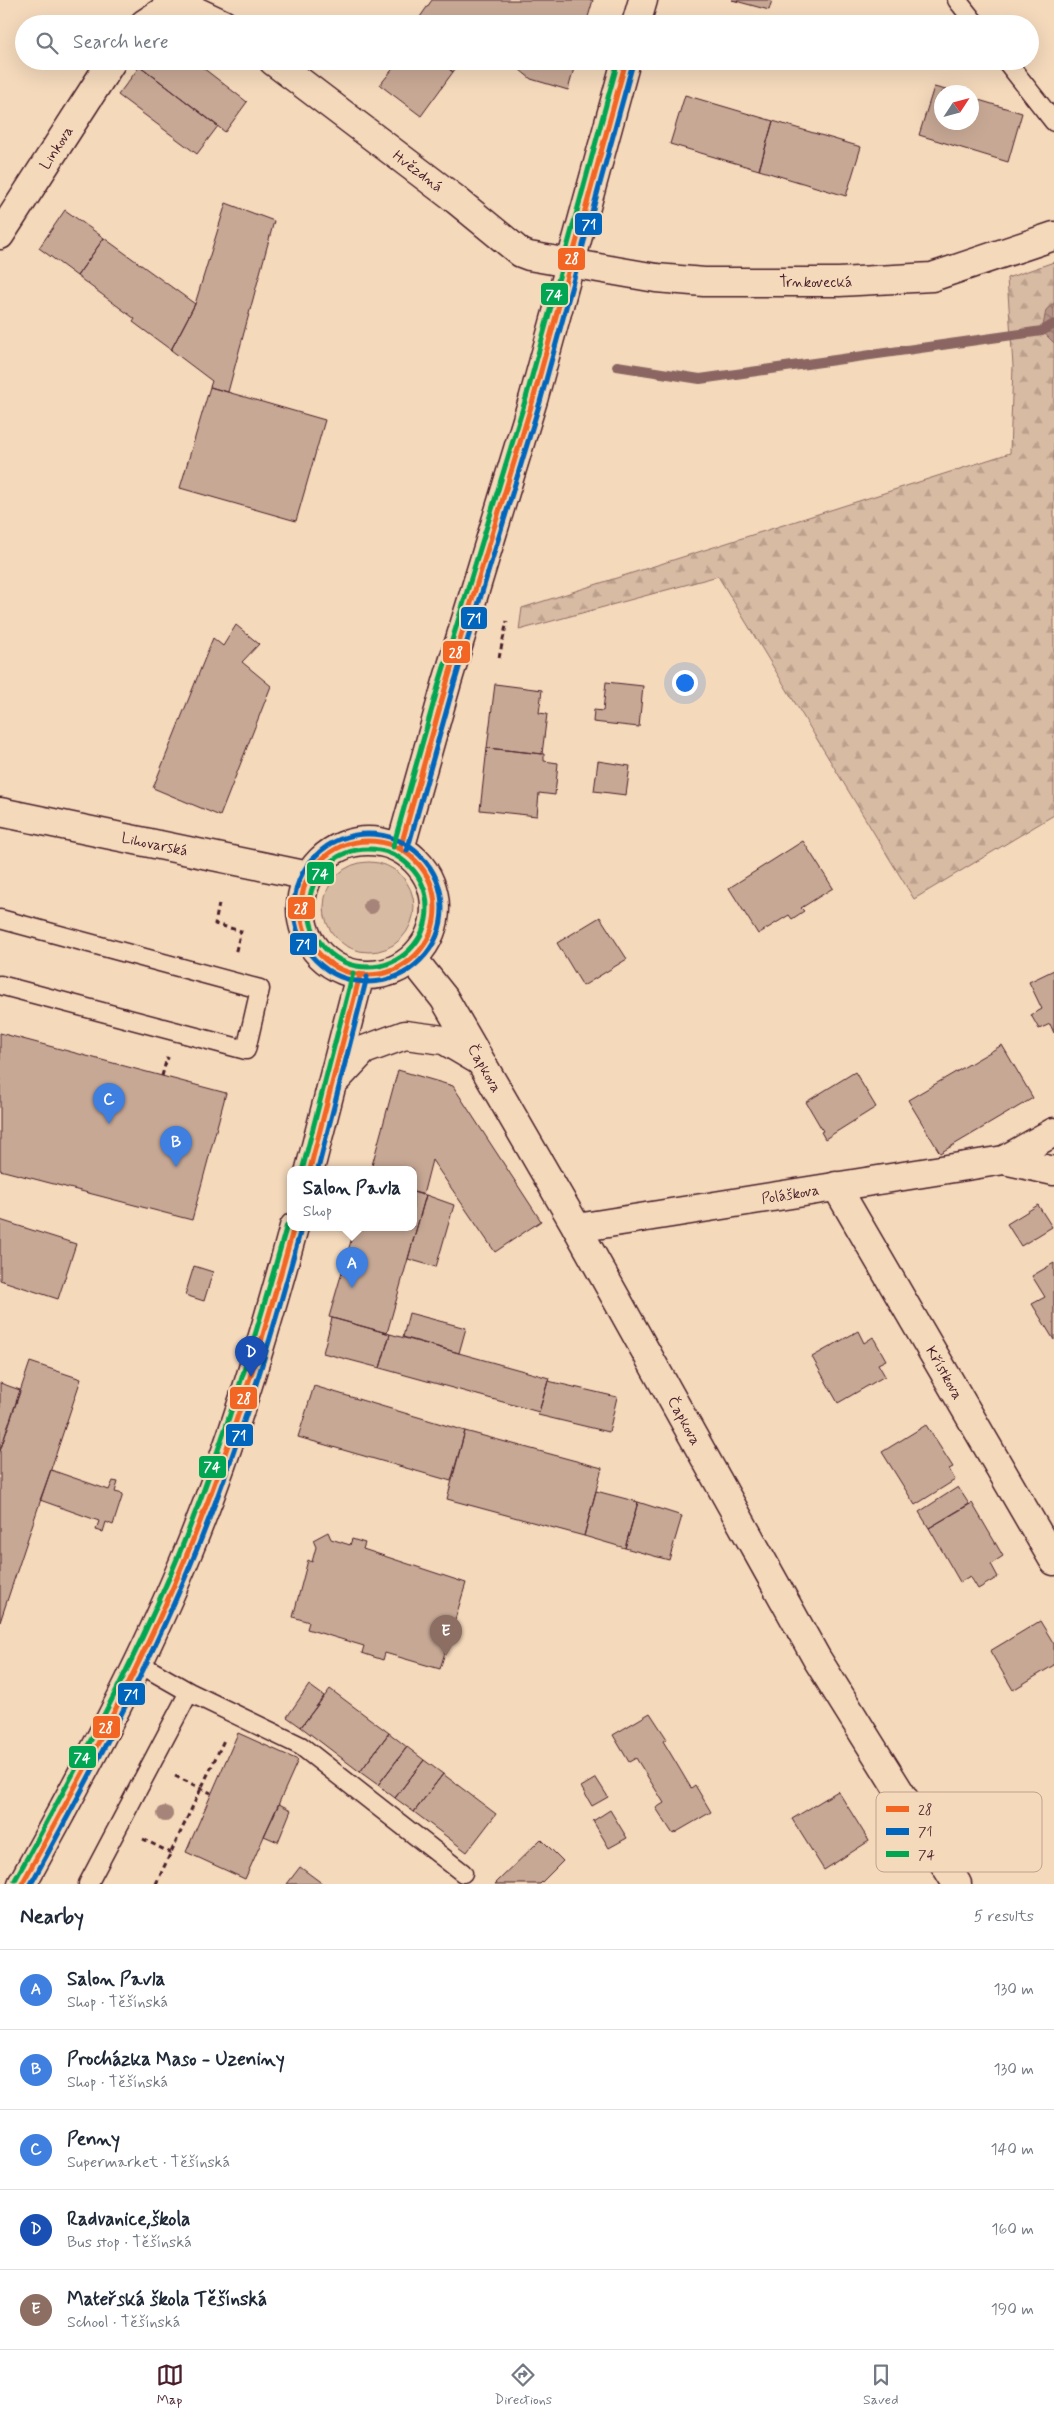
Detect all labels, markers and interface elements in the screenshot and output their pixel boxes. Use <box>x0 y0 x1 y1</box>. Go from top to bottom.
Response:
search box <box>15 15 1039 70</box>
icon: search <box>33 29 61 57</box>
text: Search here <box>73 30 169 55</box>
north arrow <box>934 85 979 130</box>
street label: Linkova <box>36 122 79 174</box>
street label: Hvězdná <box>388 146 447 197</box>
line badge: 71 <box>574 212 603 236</box>
text: 71 <box>582 216 596 234</box>
line badge: 28 <box>557 247 586 271</box>
text: 28 <box>565 250 580 268</box>
street label: Trnkovecká <box>779 272 853 293</box>
line badge: 74 <box>540 282 569 306</box>
text: 74 <box>546 286 563 304</box>
line badge: 71 <box>460 606 488 630</box>
text: 71 <box>467 610 481 628</box>
line badge: 28 <box>442 640 471 664</box>
text: 28 <box>449 644 464 662</box>
your location <box>672 670 698 696</box>
street label: Lihovarská <box>120 828 190 862</box>
line badge: 74 <box>306 861 335 885</box>
text: 74 <box>312 865 329 883</box>
line badge: 28 <box>287 896 316 920</box>
text: 28 <box>294 900 309 918</box>
line badge: 71 <box>289 932 318 956</box>
text: 71 <box>296 936 310 954</box>
street label: Čapkova <box>462 1040 506 1097</box>
pin: C <box>93 1083 125 1124</box>
pin: B <box>160 1126 192 1167</box>
popup <box>287 1166 417 1231</box>
text: Salon Pavla <box>303 1176 401 1201</box>
street label: Poláškova <box>760 1181 821 1209</box>
text: Shop <box>303 1201 332 1222</box>
pin: A <box>336 1247 368 1288</box>
pin: D <box>235 1336 267 1377</box>
street label: Křístkova <box>920 1343 967 1404</box>
line badge: 28 <box>229 1386 258 1410</box>
text: 28 <box>237 1390 252 1408</box>
street label: Čapkova <box>662 1393 705 1449</box>
line badge: 71 <box>225 1423 254 1447</box>
text: 71 <box>232 1427 246 1445</box>
line badge: 74 <box>198 1455 227 1479</box>
text: 74 <box>204 1458 221 1476</box>
pin: E <box>430 1615 462 1656</box>
line badge: 71 <box>117 1682 146 1706</box>
text: 71 <box>124 1686 138 1704</box>
line badge: 28 <box>92 1715 121 1739</box>
text: 28 <box>99 1719 114 1737</box>
line badge: 74 <box>68 1745 97 1769</box>
text: 74 <box>74 1749 91 1767</box>
legend <box>876 1792 1042 1872</box>
text: 28 <box>918 1801 933 1819</box>
text: 71 <box>918 1823 933 1841</box>
text: 74 <box>918 1846 935 1864</box>
text: Nearby <box>20 1903 84 1931</box>
text: 5 results <box>974 1906 1034 1927</box>
text: Salon Pavla <box>67 1967 165 1992</box>
text: A <box>31 1979 41 2000</box>
text: 130 m <box>993 1979 1034 2000</box>
text: Shop · Těšínská <box>67 1992 168 2013</box>
text: Procházka Maso - Uzeniny <box>67 2047 285 2072</box>
text: B <box>31 2059 41 2080</box>
text: 130 m <box>993 2059 1034 2080</box>
text: Shop · Těšínská <box>67 2072 168 2093</box>
text: Penny <box>67 2127 120 2152</box>
text: C <box>30 2139 42 2160</box>
text: 140 m <box>990 2139 1034 2160</box>
text: Supermarket · Těšínská <box>67 2152 230 2173</box>
text: Radvanice,škola <box>67 2207 190 2232</box>
text: D <box>30 2219 42 2240</box>
text: 160 m <box>991 2219 1034 2240</box>
text: Bus stop · Těšínská <box>67 2232 192 2253</box>
text: Mateřská škola Těšínská <box>67 2287 267 2312</box>
text: E <box>31 2299 41 2320</box>
text: 190 m <box>991 2299 1034 2320</box>
text: School · Těšínská <box>67 2312 180 2333</box>
tab: Map <box>156 2361 184 2409</box>
tab: Directions <box>495 2361 552 2409</box>
tab: Saved <box>863 2361 898 2409</box>

